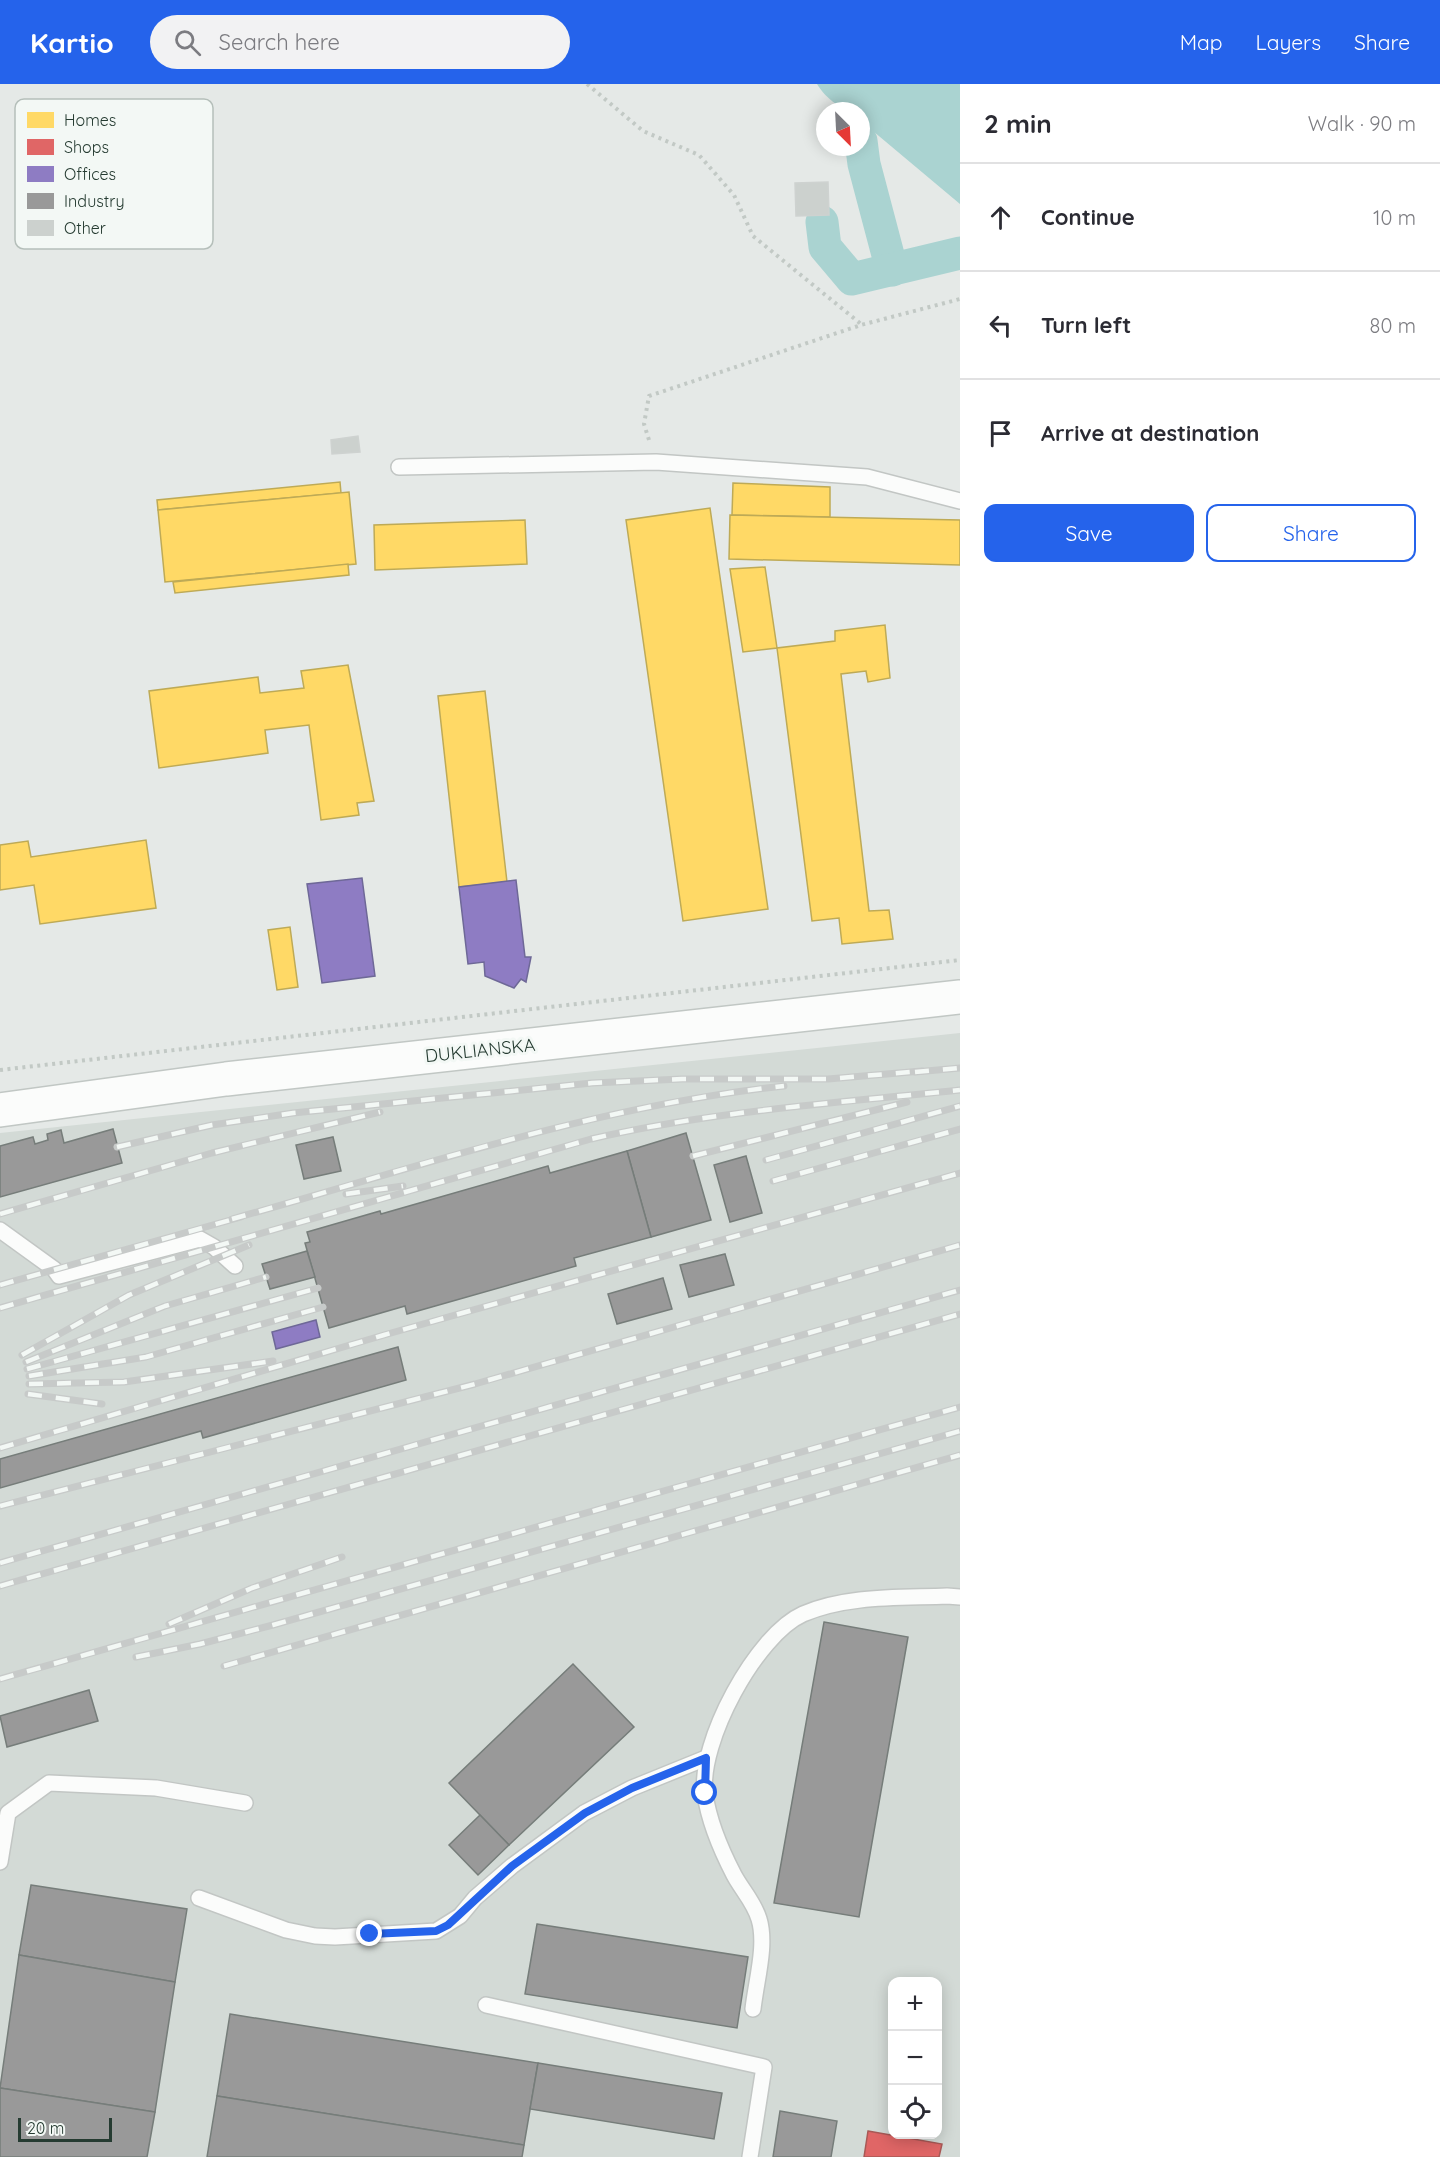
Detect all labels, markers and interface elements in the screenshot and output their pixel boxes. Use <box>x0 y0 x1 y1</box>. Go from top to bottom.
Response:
search box <box>150 15 570 69</box>
text: Kartio <box>30 25 114 60</box>
icon: search <box>171 26 204 59</box>
text: Search here <box>219 28 340 56</box>
text: Map <box>1180 29 1223 55</box>
text: Layers <box>1256 29 1321 55</box>
text: Share <box>1354 29 1410 55</box>
legend <box>15 99 213 249</box>
north arrow <box>816 102 870 156</box>
text: 2 min <box>984 107 1052 140</box>
text: Homes <box>64 110 116 130</box>
text: Walk · 90 m <box>1308 111 1416 136</box>
text: Shops <box>64 137 109 157</box>
text: Offices <box>64 164 116 184</box>
text: Industry <box>64 191 124 211</box>
icon: ahead <box>984 201 1017 234</box>
text: Continue <box>1041 203 1135 231</box>
text: 10 m <box>1373 205 1416 230</box>
text: Other <box>64 218 106 238</box>
icon: left <box>984 309 1017 342</box>
text: Turn left <box>1041 311 1131 339</box>
text: 80 m <box>1370 313 1416 338</box>
icon: arrive <box>984 417 1017 450</box>
text: Arrive at destination <box>1041 419 1259 447</box>
button: Save <box>984 504 1194 562</box>
button: Share <box>1206 504 1416 562</box>
street label: DUKLIANSKA <box>424 1033 537 1067</box>
route start <box>691 1779 717 1805</box>
route end <box>356 1920 382 1946</box>
map controls <box>888 1977 942 2139</box>
button: + <box>888 1977 942 2031</box>
button: − <box>888 2031 942 2085</box>
button: locate <box>888 2085 942 2139</box>
scale bar <box>18 2115 112 2142</box>
text: 20 m <box>27 2118 64 2138</box>

